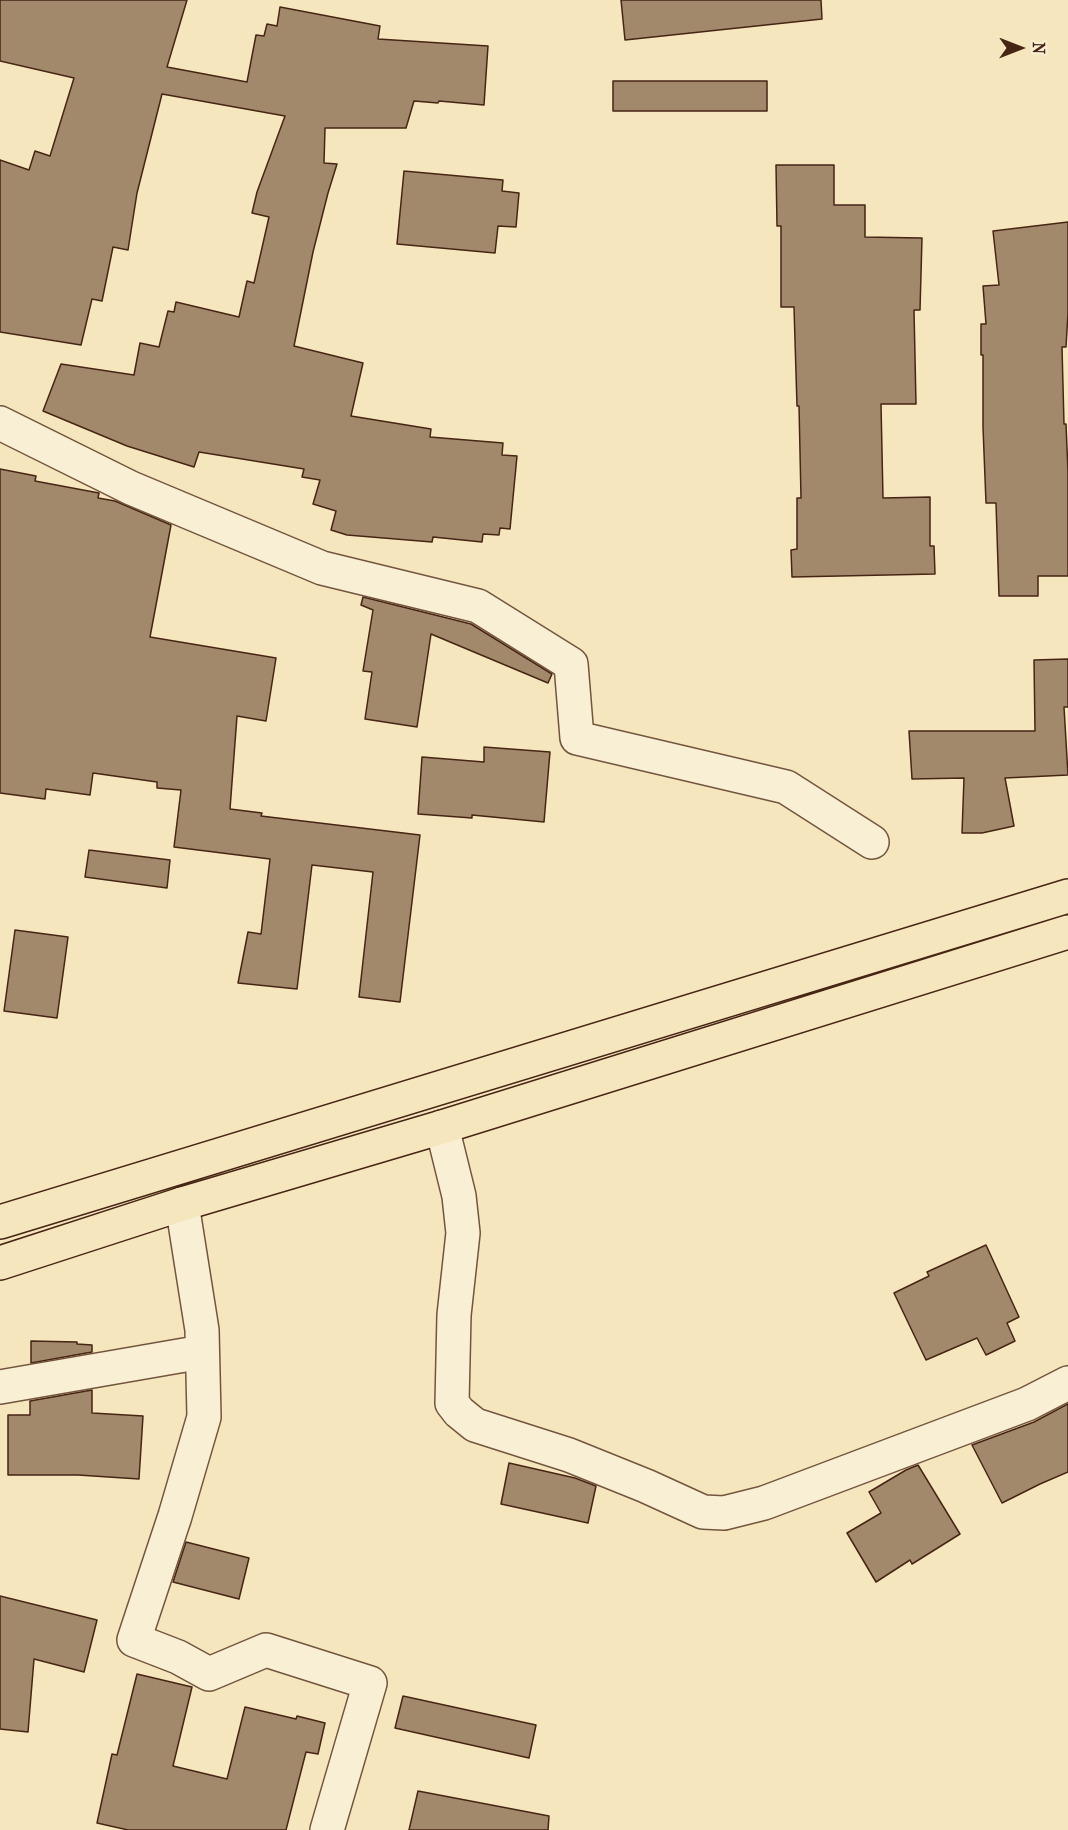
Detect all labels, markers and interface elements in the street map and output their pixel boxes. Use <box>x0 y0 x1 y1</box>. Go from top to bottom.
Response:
north arrow <box>990 18 1050 78</box>
text: N <box>1029 42 1048 54</box>

